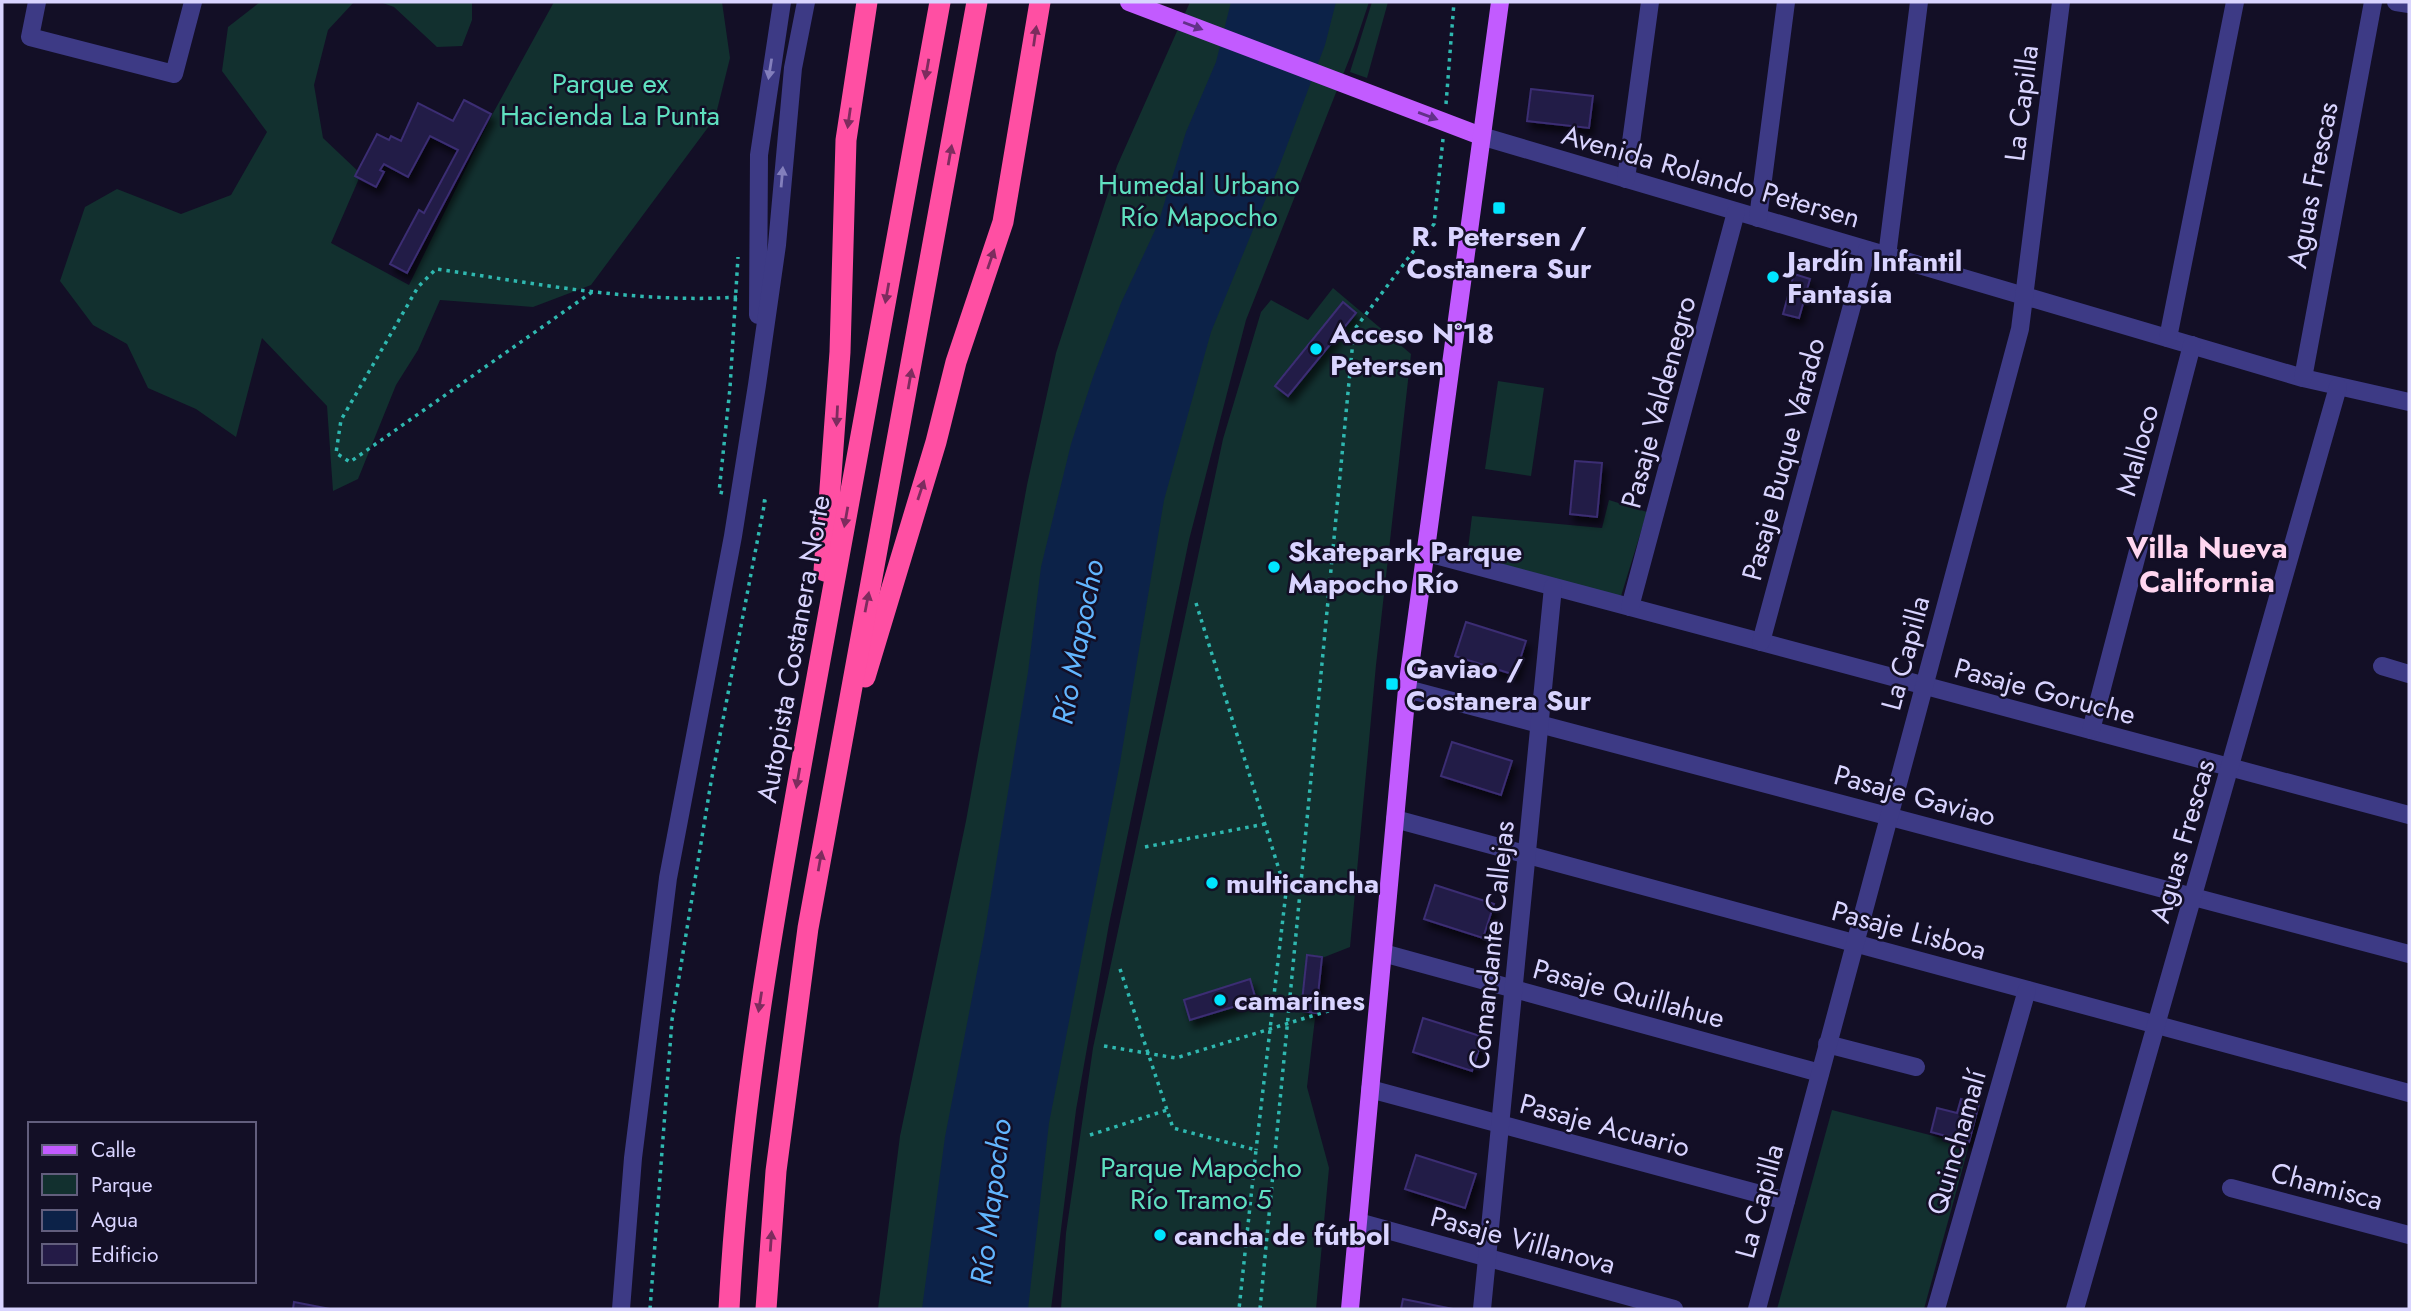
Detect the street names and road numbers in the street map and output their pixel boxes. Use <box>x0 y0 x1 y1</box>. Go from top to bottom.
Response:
street label: La Capilla <box>1994 43 2049 163</box>
street label: Aguas Frescas <box>2276 98 2349 272</box>
street label: Avenida Rolando Petersen <box>1557 114 1865 239</box>
street label: Pasaje Valdenegro <box>1610 291 1707 513</box>
street label: Pasaje Buque Varado <box>1731 333 1836 585</box>
street label: Malloco <box>2106 400 2169 500</box>
street label: Autopista Costanera Norte <box>746 492 841 806</box>
street label: La Capilla <box>1871 591 1940 715</box>
street label: Pasaje Goruche <box>1950 648 2140 735</box>
street label: Pasaje Gaviao <box>1829 754 2000 837</box>
street label: Aguas Frescas <box>2140 754 2225 928</box>
street label: Comandante Callejas <box>1458 819 1525 1071</box>
street label: Pasaje Lisboa <box>1827 890 1991 971</box>
street label: Pasaje Quillahue <box>1529 948 1729 1039</box>
street label: Quinchamalí <box>1916 1063 1997 1220</box>
street label: Pasaje Acuario <box>1515 1083 1695 1168</box>
street label: La Capilla <box>1725 1139 1794 1263</box>
street label: Chamisca <box>2266 1152 2388 1221</box>
street label: Pasaje Villanova <box>1426 1196 1620 1285</box>

